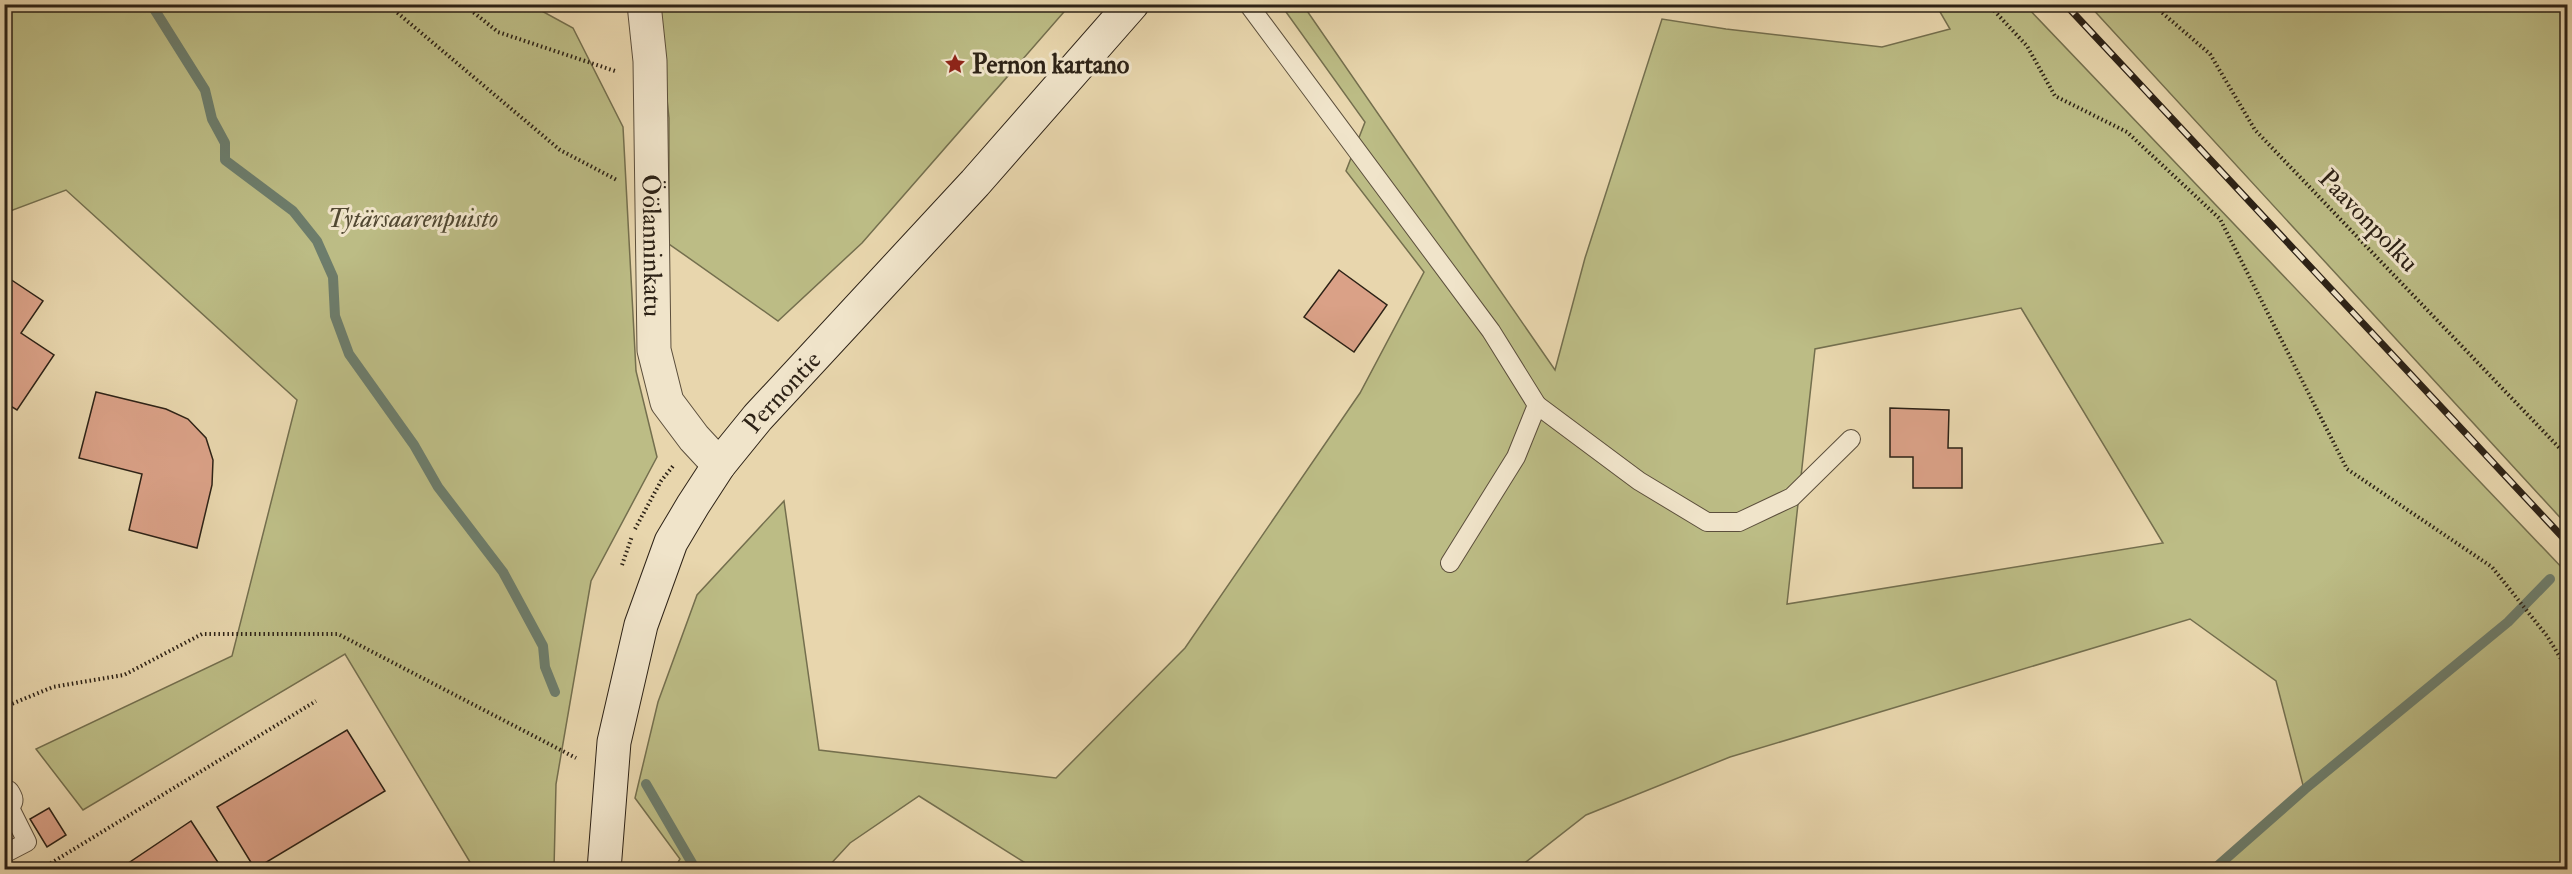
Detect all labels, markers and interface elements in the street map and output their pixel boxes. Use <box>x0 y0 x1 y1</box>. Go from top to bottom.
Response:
place label: Pernon kartano <box>972 49 1130 81</box>
place icon: Pernon kartano <box>943 52 967 76</box>
street label: Paavonpolku <box>2311 163 2425 279</box>
street label: Öölanninkatu <box>635 174 669 317</box>
park label: Tytärsaarenpuisto <box>328 203 498 235</box>
street label: Pernontie <box>737 344 828 440</box>

